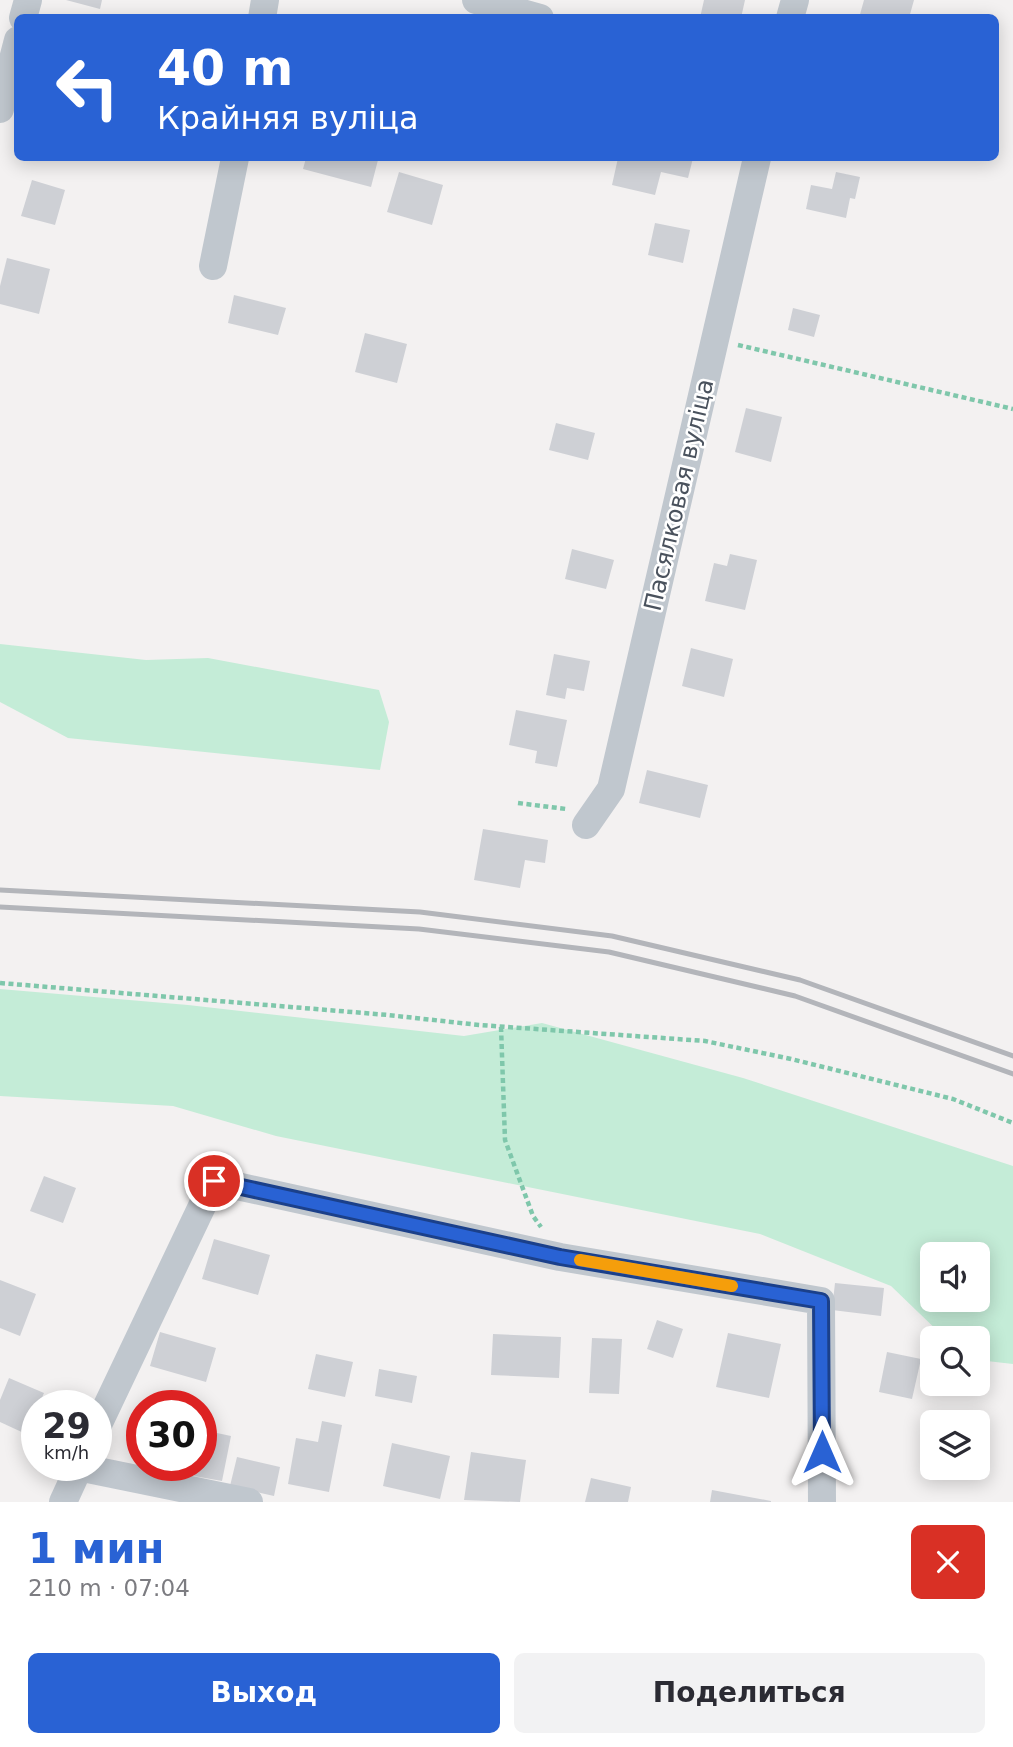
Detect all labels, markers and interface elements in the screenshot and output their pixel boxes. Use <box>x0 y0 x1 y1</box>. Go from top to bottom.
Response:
text: 40 m <box>157 40 293 97</box>
icon: left <box>42 42 133 133</box>
text: Крайняя вуліца <box>157 99 419 137</box>
street label: Пасялковая вуліца <box>639 376 719 614</box>
pin <box>184 1151 244 1211</box>
icon: arrive <box>195 1162 233 1200</box>
map controls <box>920 1242 990 1480</box>
button: sound <box>920 1242 990 1312</box>
button: search <box>920 1326 990 1396</box>
speed limit sign: 30 <box>126 1390 217 1481</box>
text: 29 <box>42 1406 91 1446</box>
button: layers <box>920 1410 990 1480</box>
position arrow <box>785 1415 859 1489</box>
text: km/h <box>44 1442 89 1463</box>
text: 1 мин <box>28 1524 165 1573</box>
button: close <box>911 1525 985 1599</box>
text: 210 m · 07:04 <box>28 1575 190 1601</box>
button: Выход <box>28 1653 500 1733</box>
button: Поделиться <box>514 1653 985 1733</box>

